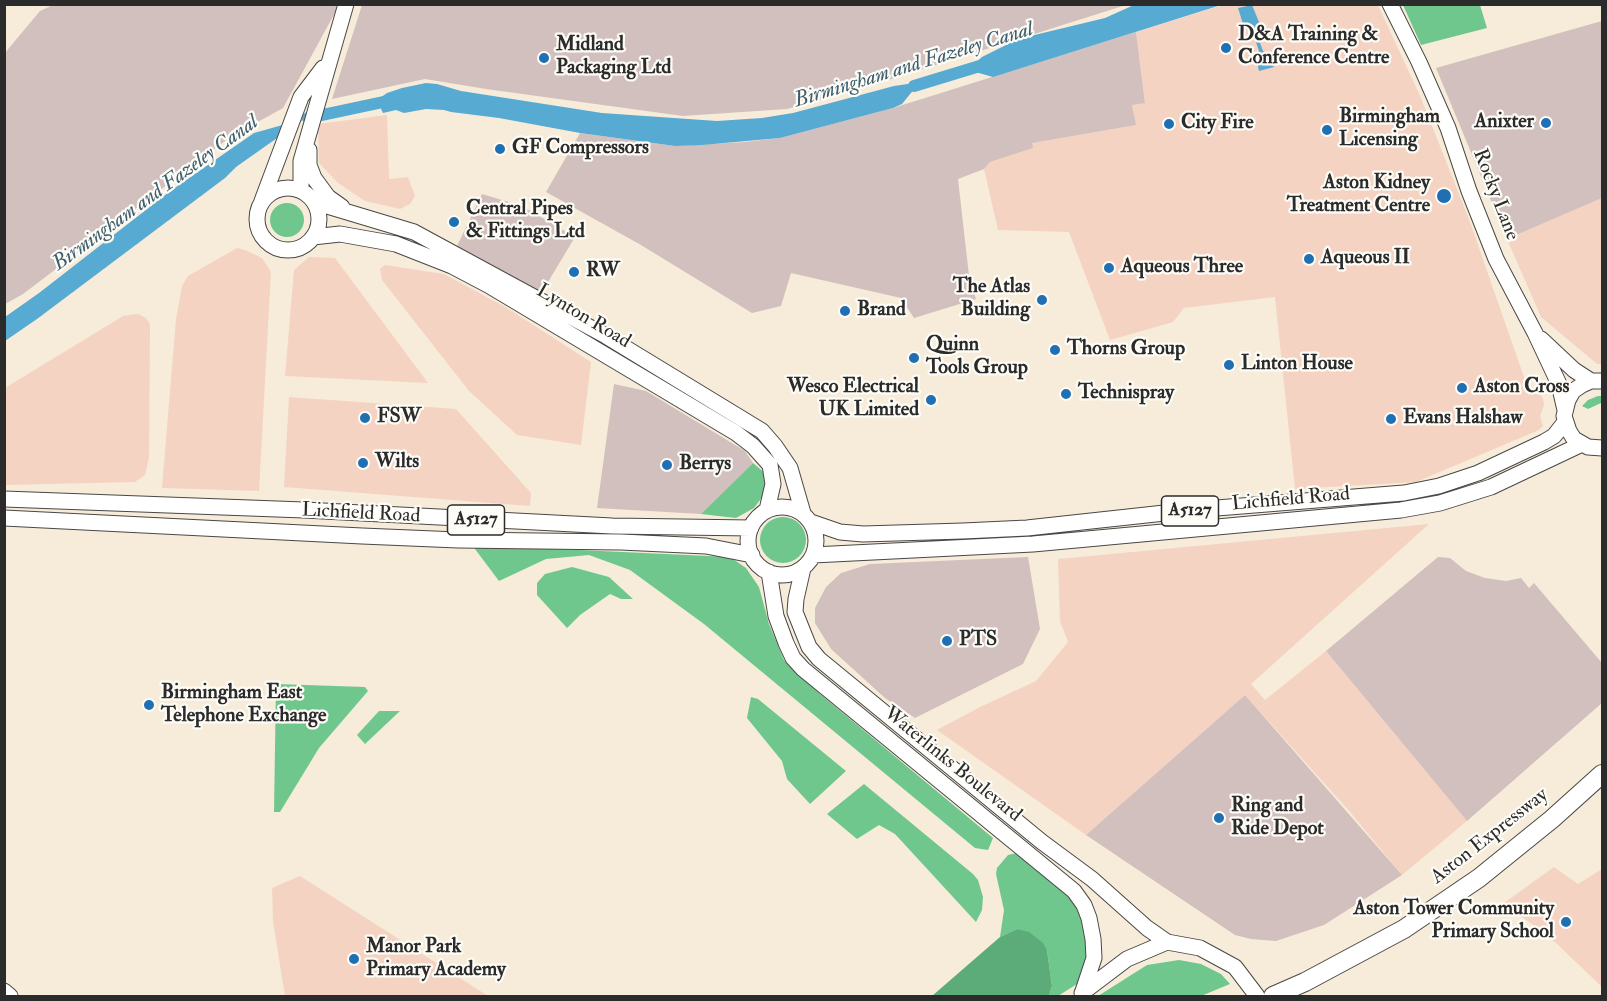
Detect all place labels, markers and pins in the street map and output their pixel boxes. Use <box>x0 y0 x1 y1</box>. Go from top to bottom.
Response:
place label: D&A Training & Conference Centre <box>1238 24 1389 71</box>
place label: Midland Packaging Ltd <box>556 34 671 81</box>
marker: D&A Training & Conference Centre <box>1219 41 1233 55</box>
marker: Midland Packaging Ltd <box>537 51 551 65</box>
place label: Birmingham Licensing <box>1339 106 1440 153</box>
place label: Anixter <box>1474 111 1534 135</box>
place label: City Fire <box>1181 112 1254 136</box>
marker: Anixter <box>1539 116 1553 130</box>
marker: City Fire <box>1162 117 1176 131</box>
marker: Birmingham Licensing <box>1320 123 1334 137</box>
place label: GF Compressors <box>512 137 649 161</box>
marker: GF Compressors <box>493 142 507 156</box>
place label: Aston Kidney Treatment Centre <box>1287 172 1430 219</box>
marker: Aston Kidney Treatment Centre <box>1435 187 1453 205</box>
place label: Central Pipes & Fittings Ltd <box>466 198 585 245</box>
marker: Central Pipes & Fittings Ltd <box>447 215 461 229</box>
place label: Aqueous II <box>1321 247 1410 271</box>
marker: Aqueous II <box>1302 252 1316 266</box>
place label: Aqueous Three <box>1121 256 1243 280</box>
place label: RW <box>586 260 620 284</box>
marker: Aqueous Three <box>1102 261 1116 275</box>
marker: RW <box>567 265 581 279</box>
place label: The Atlas Building <box>953 276 1030 323</box>
marker: The Atlas Building <box>1035 293 1049 307</box>
place label: Brand <box>857 299 906 323</box>
marker: Brand <box>838 304 852 318</box>
place label: Quinn Tools Group <box>926 334 1028 381</box>
place label: Thorns Group <box>1067 338 1185 362</box>
marker: Thorns Group <box>1048 343 1062 357</box>
marker: Quinn Tools Group <box>907 351 921 365</box>
place label: Linton House <box>1241 353 1353 377</box>
marker: Linton House <box>1222 358 1236 372</box>
place label: Wesco Electrical UK Limited <box>787 376 919 423</box>
place label: Aston Cross <box>1474 376 1569 400</box>
marker: Aston Cross <box>1455 381 1469 395</box>
place label: Technispray <box>1078 382 1174 406</box>
marker: Technispray <box>1059 387 1073 401</box>
marker: Wesco Electrical UK Limited <box>924 393 938 407</box>
place label: FSW <box>377 406 421 430</box>
place label: Evans Halshaw <box>1403 407 1522 431</box>
marker: FSW <box>358 411 372 425</box>
marker: Evans Halshaw <box>1384 412 1398 426</box>
place label: Wilts <box>375 451 419 475</box>
place label: Berrys <box>679 453 731 477</box>
marker: Wilts <box>356 456 370 470</box>
marker: Berrys <box>660 458 674 472</box>
place label: PTS <box>959 629 997 653</box>
marker: PTS <box>940 634 954 648</box>
place label: Birmingham East Telephone Exchange <box>161 682 326 729</box>
marker: Birmingham East Telephone Exchange <box>142 698 156 712</box>
place label: Ring and Ride Depot <box>1231 795 1324 842</box>
marker: Ring and Ride Depot <box>1212 811 1226 825</box>
place label: Aston Tower Community Primary School <box>1354 898 1554 945</box>
marker: Aston Tower Community Primary School <box>1559 915 1573 929</box>
place label: Manor Park Primary Academy <box>366 936 506 983</box>
marker: Manor Park Primary Academy <box>347 952 361 966</box>

